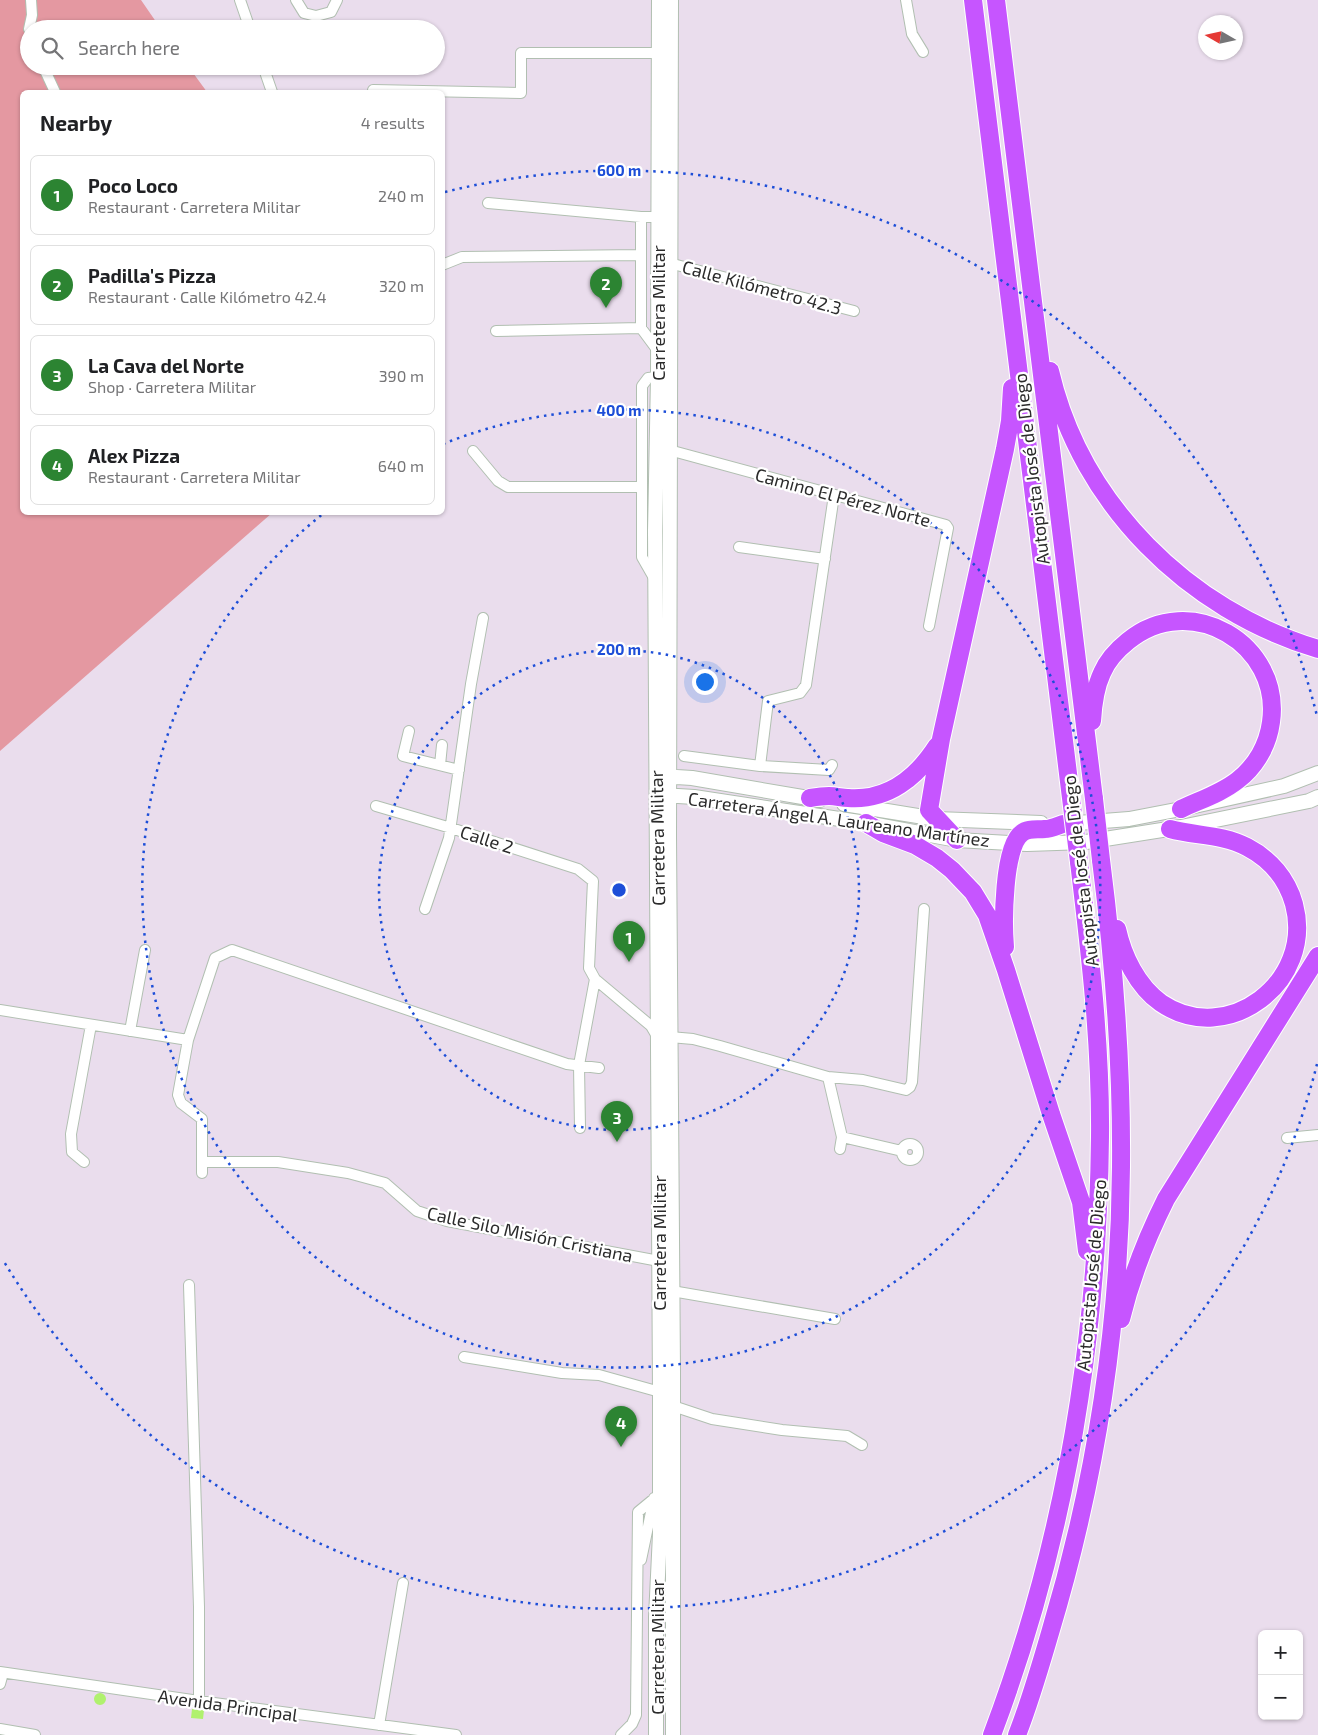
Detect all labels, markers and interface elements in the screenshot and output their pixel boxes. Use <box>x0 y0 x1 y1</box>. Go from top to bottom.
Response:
north arrow <box>1198 15 1243 60</box>
search box <box>20 20 445 75</box>
icon: search <box>38 34 66 62</box>
text: Search here <box>78 36 180 59</box>
text: Nearby <box>40 110 112 135</box>
text: 4 results <box>361 113 425 132</box>
text: 600 m <box>597 161 641 179</box>
text: Poco Loco <box>88 174 178 197</box>
text: 1 <box>54 186 60 205</box>
text: 240 m <box>378 186 424 205</box>
text: Restaurant · Carretera Militar <box>88 197 301 216</box>
street label: Carretera Militar <box>647 245 669 381</box>
street label: Calle Kilómetro 42.3 <box>680 255 844 319</box>
text: Padilla's Pizza <box>88 264 216 287</box>
pin: 2 <box>590 267 622 308</box>
text: 2 <box>52 276 62 295</box>
text: 320 m <box>379 276 424 295</box>
text: Restaurant · Calle Kilómetro 42.4 <box>88 287 327 306</box>
text: La Cava del Norte <box>88 354 244 377</box>
text: 3 <box>52 366 62 385</box>
text: 390 m <box>379 366 424 385</box>
street label: Autopista José de Diego <box>1008 372 1054 566</box>
text: Shop · Carretera Militar <box>88 377 256 396</box>
text: 400 m <box>597 401 641 419</box>
text: Alex Pizza <box>88 444 180 467</box>
text: 4 <box>52 456 62 475</box>
text: 640 m <box>378 456 424 475</box>
street label: Camino El Pérez Norte <box>753 463 933 531</box>
text: Restaurant · Carretera Militar <box>88 467 301 486</box>
text: 200 m <box>597 640 641 658</box>
your location <box>692 669 718 695</box>
street label: Carretera Militar <box>645 770 669 906</box>
street label: Autopista José de Diego <box>1057 774 1103 968</box>
street label: Carretera Ángel A. Laureano Martínez <box>687 787 991 851</box>
street label: Calle 2 <box>458 820 516 858</box>
centre of rings <box>610 881 628 899</box>
pin: 1 <box>613 921 645 962</box>
pin: 3 <box>601 1101 633 1142</box>
street label: Carretera Militar <box>648 1175 670 1311</box>
street label: Autopista José de Diego <box>1072 1178 1110 1372</box>
street label: Calle Silo Misión Cristiana <box>425 1201 635 1267</box>
pin: 4 <box>605 1406 637 1447</box>
street label: Carretera Militar <box>646 1579 668 1715</box>
map controls <box>1258 1630 1303 1720</box>
button: + <box>1258 1630 1303 1675</box>
button: − <box>1258 1675 1303 1720</box>
street label: Avenida Principal <box>157 1684 300 1726</box>

